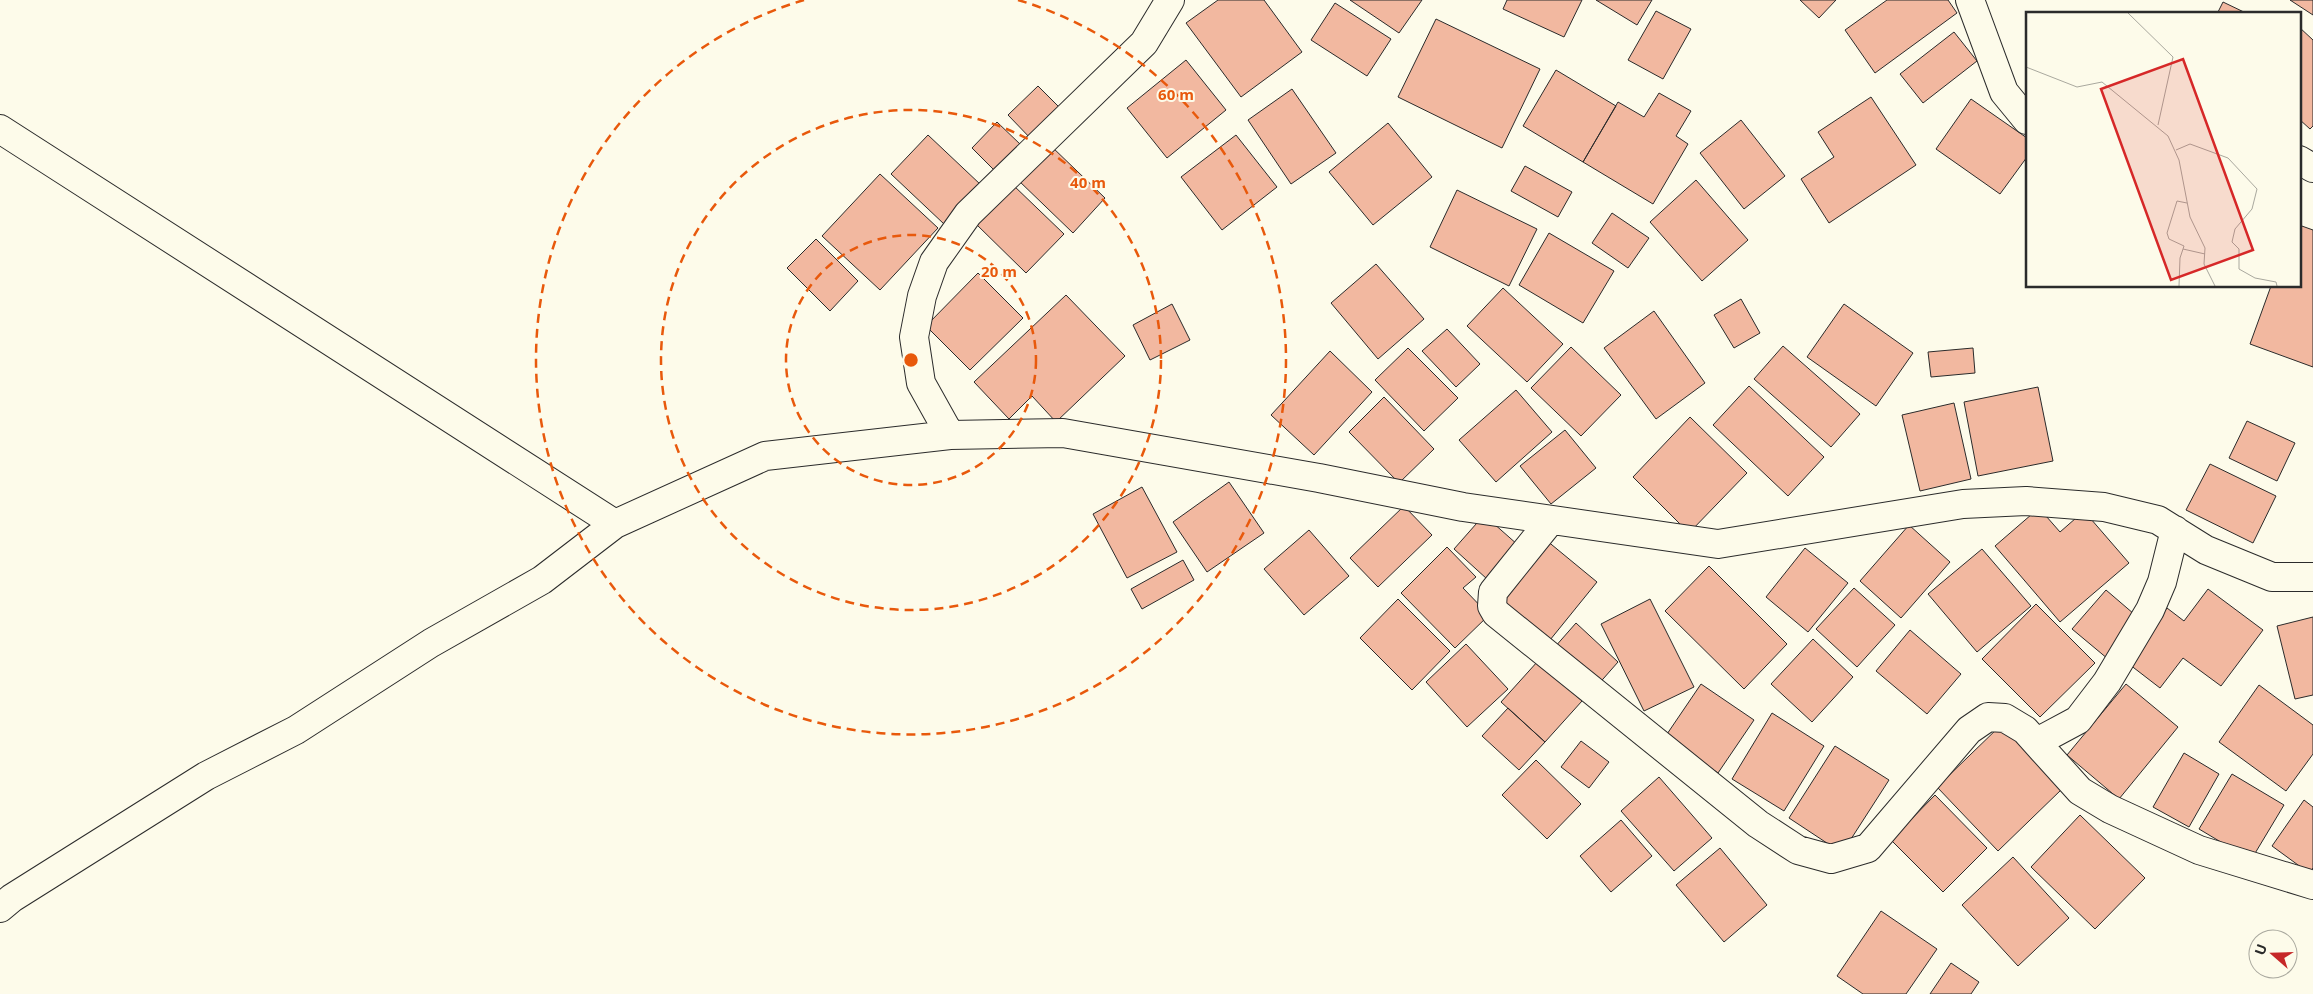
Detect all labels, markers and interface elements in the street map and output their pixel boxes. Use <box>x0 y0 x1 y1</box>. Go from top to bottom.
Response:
inset map <box>2026 12 2300 288</box>
text: 60 m <box>1158 84 1194 104</box>
text: 40 m <box>1070 172 1106 192</box>
text: 20 m <box>981 261 1017 281</box>
centre of rings <box>902 351 920 369</box>
north arrow <box>2248 929 2298 979</box>
text: U <box>2250 941 2271 958</box>

